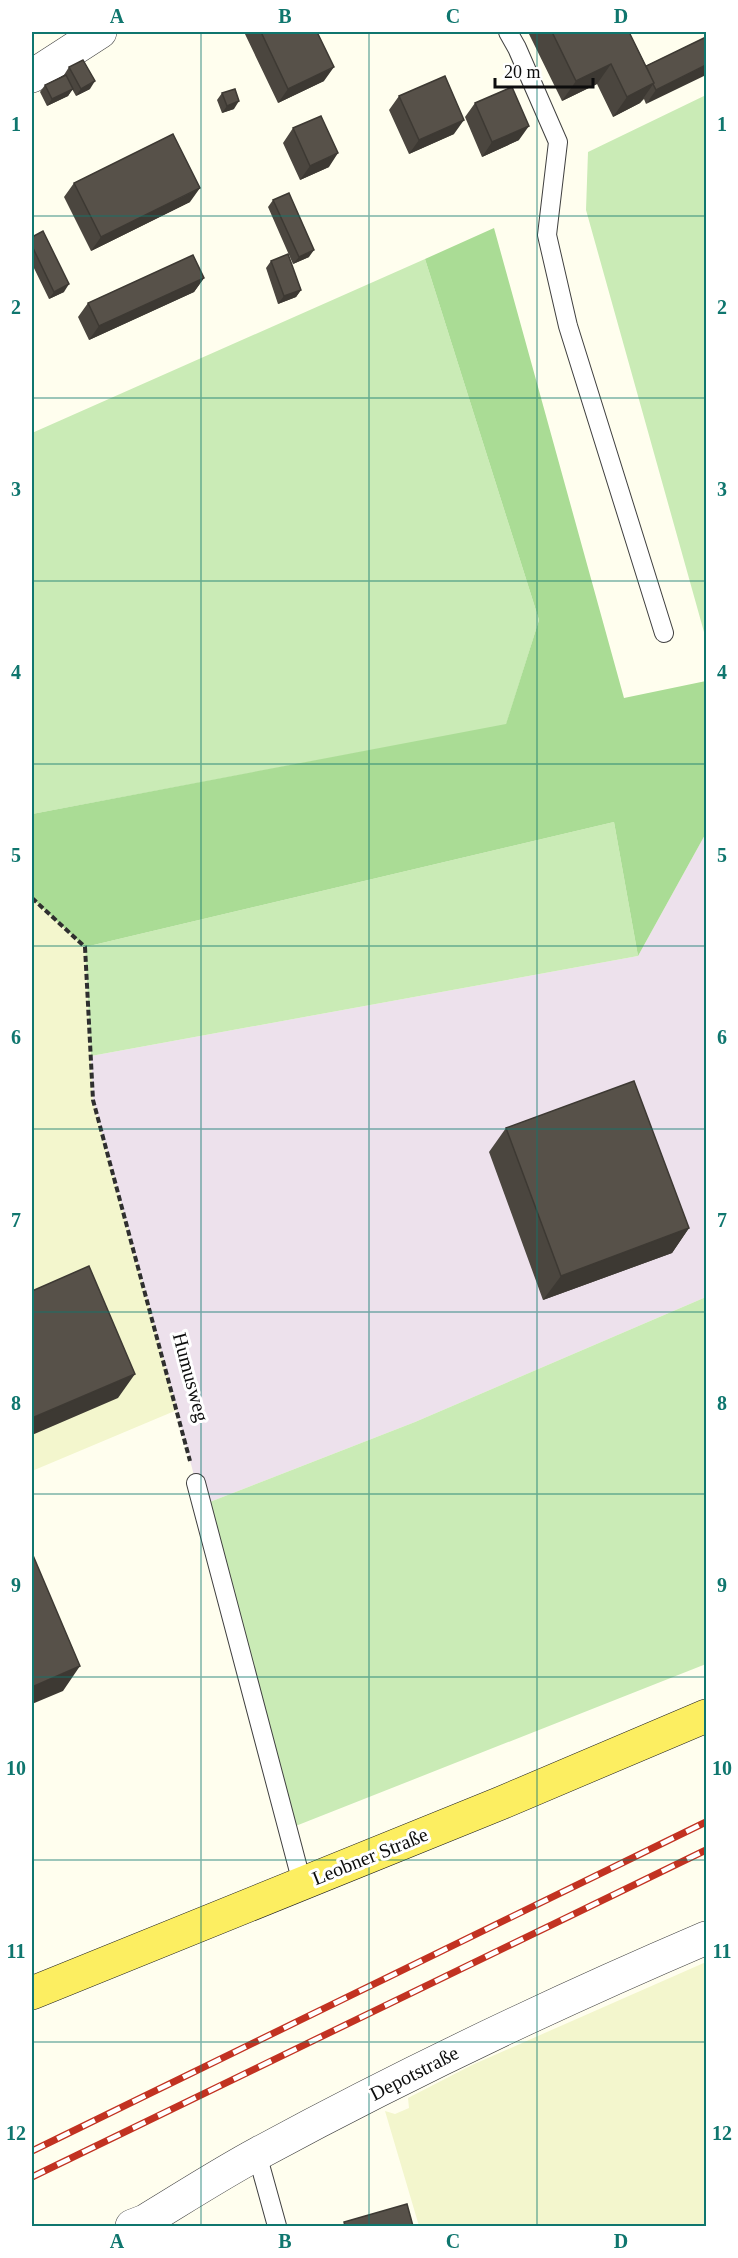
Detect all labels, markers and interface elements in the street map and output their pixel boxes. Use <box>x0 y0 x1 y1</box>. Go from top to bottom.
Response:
text: A <box>110 5 125 27</box>
text: B <box>278 5 292 27</box>
text: C <box>446 5 460 27</box>
text: D <box>614 5 628 27</box>
scale bar <box>495 51 592 89</box>
text: 20 m <box>504 62 541 82</box>
text: 1 <box>11 113 21 135</box>
text: 1 <box>717 113 727 135</box>
text: 2 <box>11 296 21 318</box>
text: 2 <box>717 296 727 318</box>
text: 3 <box>11 478 21 500</box>
text: 3 <box>717 478 727 500</box>
text: 4 <box>11 661 21 683</box>
text: 4 <box>717 661 727 683</box>
text: 5 <box>11 844 21 866</box>
text: 5 <box>717 844 727 866</box>
text: 6 <box>11 1026 21 1048</box>
text: 6 <box>717 1026 727 1048</box>
text: 7 <box>11 1209 21 1231</box>
text: 7 <box>717 1209 727 1231</box>
street label: Humusweg <box>168 1330 213 1424</box>
text: 8 <box>11 1392 21 1414</box>
text: 8 <box>717 1392 727 1414</box>
text: 9 <box>11 1574 21 1596</box>
text: 9 <box>717 1574 727 1596</box>
text: 10 <box>6 1757 26 1779</box>
text: 10 <box>712 1757 732 1779</box>
street label: Leobner Straße <box>309 1823 431 1889</box>
text: 11 <box>7 1940 25 1962</box>
text: 11 <box>713 1940 731 1962</box>
street label: Depotstraße <box>366 2041 463 2106</box>
text: 12 <box>6 2122 26 2144</box>
text: 12 <box>712 2122 732 2144</box>
text: A <box>110 2230 125 2252</box>
text: B <box>278 2230 292 2252</box>
text: C <box>446 2230 460 2252</box>
text: D <box>614 2230 628 2252</box>

